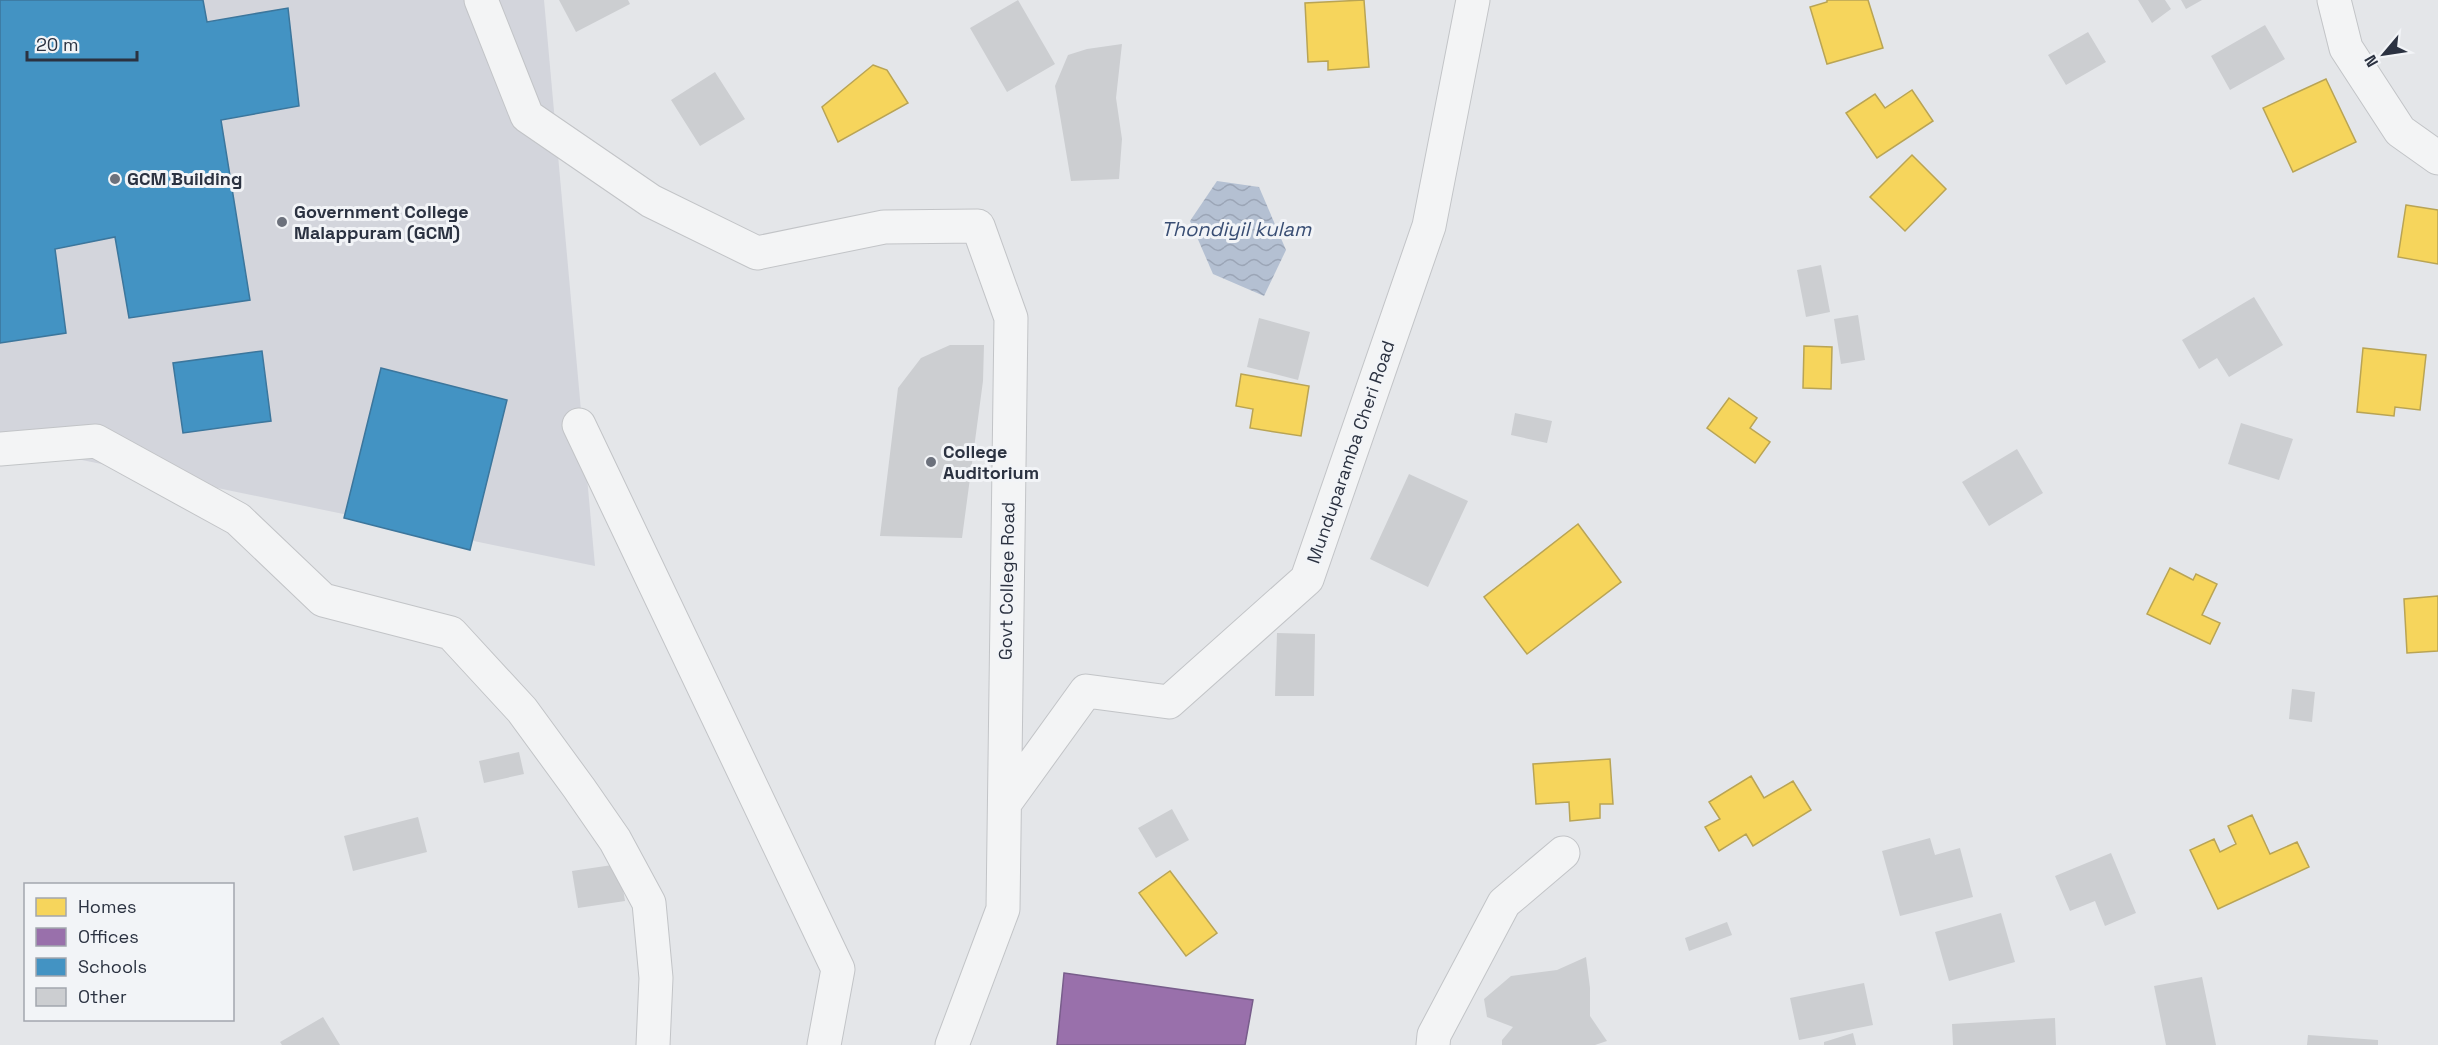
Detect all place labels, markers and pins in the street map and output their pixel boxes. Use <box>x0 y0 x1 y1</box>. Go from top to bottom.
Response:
place label: GCM Building <box>127 167 242 190</box>
marker: GCM Building <box>108 172 122 186</box>
place label: Government College Malappuram (GCM) <box>294 200 469 244</box>
marker: Government College Malappuram (GCM) <box>275 215 289 229</box>
place label: College Auditorium <box>943 440 1039 484</box>
marker: College Auditorium <box>924 455 938 469</box>

